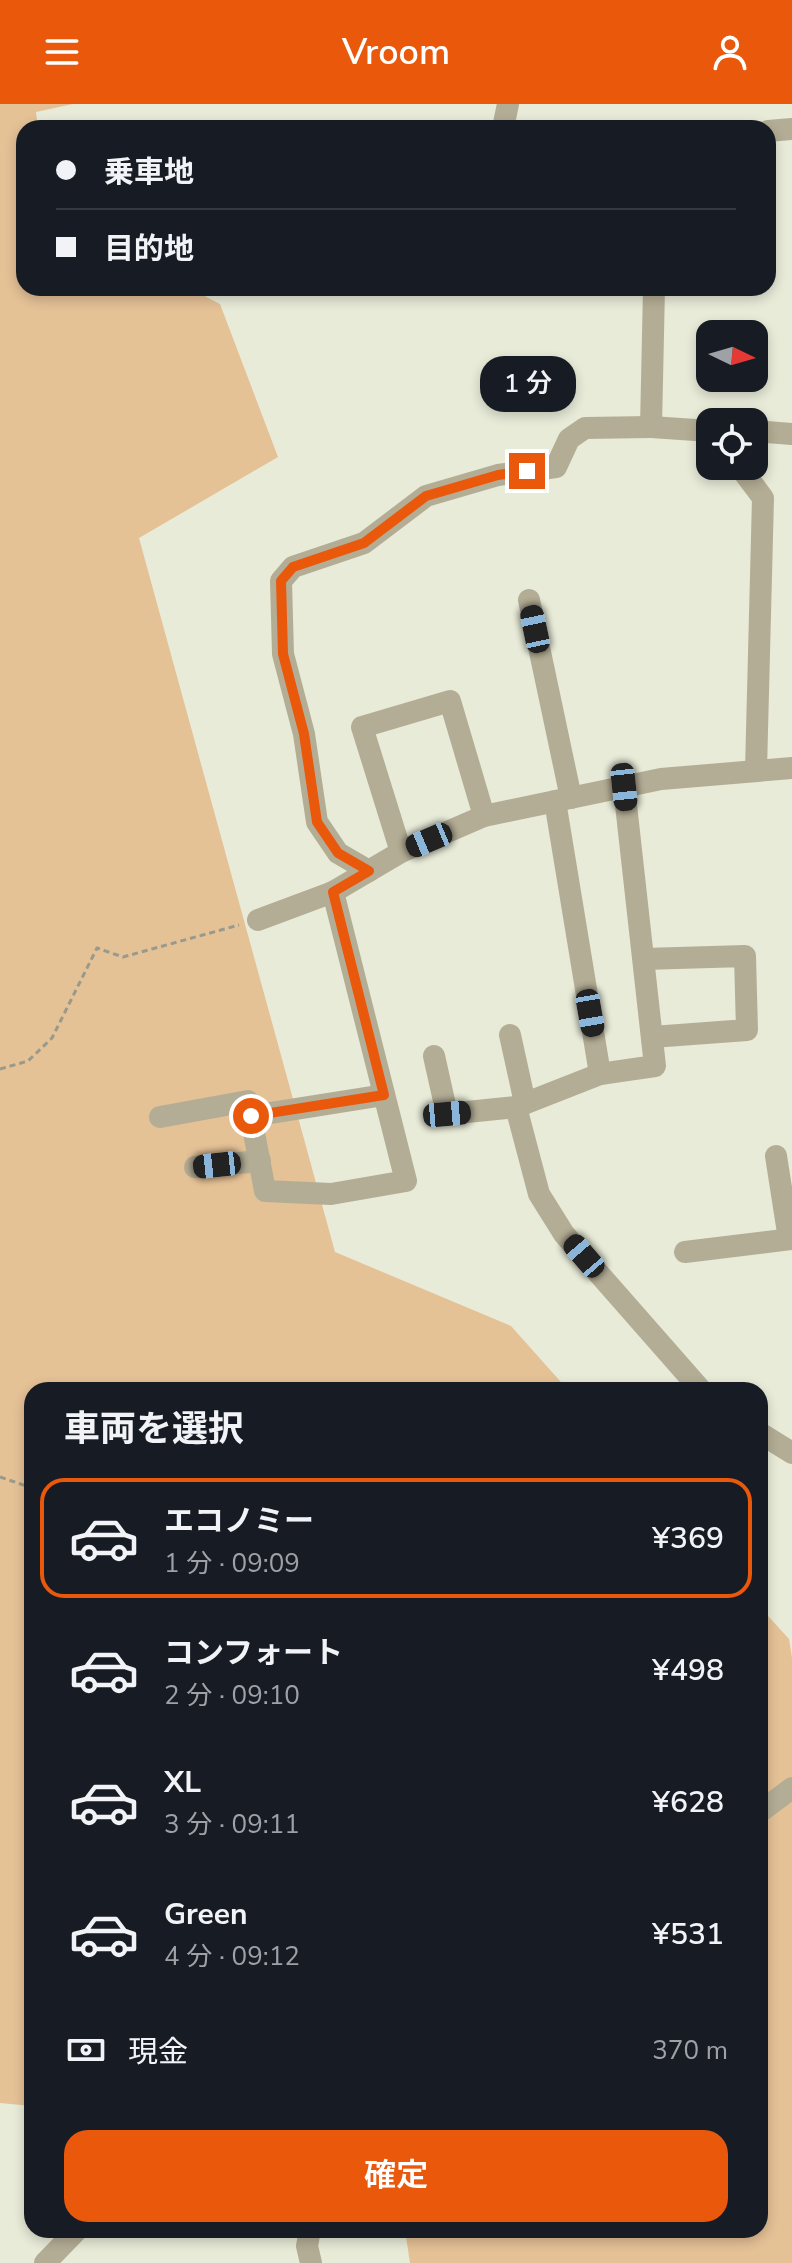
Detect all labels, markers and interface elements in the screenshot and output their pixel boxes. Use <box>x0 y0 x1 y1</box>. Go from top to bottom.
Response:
text: Vroom <box>342 28 450 77</box>
icon: menu <box>40 30 84 74</box>
icon: person <box>708 30 752 74</box>
text: 乗車地 <box>104 152 194 193</box>
text: 目的地 <box>104 229 194 270</box>
north arrow <box>696 320 768 392</box>
map controls <box>696 320 768 480</box>
callout: 1 分 <box>479 355 575 411</box>
text: 1 分 <box>504 366 552 401</box>
button: locate <box>696 408 768 480</box>
route end <box>509 453 545 489</box>
car <box>518 603 552 655</box>
car <box>610 762 638 812</box>
car <box>402 820 456 860</box>
car <box>574 987 606 1039</box>
route start <box>233 1098 269 1134</box>
car <box>422 1100 472 1128</box>
car <box>192 1151 242 1179</box>
car <box>559 1230 609 1282</box>
text: 車両を選択 <box>64 1405 244 1454</box>
text: エコノミー <box>164 1501 314 1542</box>
icon: car <box>68 1502 140 1574</box>
text: ¥369 <box>652 1518 724 1559</box>
text: 1 分 · 09:09 <box>164 1546 300 1581</box>
text: コンフォート <box>164 1633 343 1674</box>
icon: car <box>68 1634 140 1706</box>
text: ¥498 <box>652 1650 724 1691</box>
text: 2 分 · 09:10 <box>164 1678 300 1713</box>
text: XL <box>164 1762 201 1803</box>
icon: car <box>68 1766 140 1838</box>
text: ¥628 <box>652 1782 724 1823</box>
text: 3 分 · 09:11 <box>164 1807 300 1842</box>
text: Green <box>164 1894 248 1935</box>
icon: car <box>68 1898 140 1970</box>
text: ¥531 <box>652 1914 724 1955</box>
text: 4 分 · 09:12 <box>164 1939 300 1974</box>
icon: cash <box>64 2028 108 2072</box>
text: 現金 <box>128 2032 188 2073</box>
text: 370 m <box>652 2033 728 2068</box>
button: 確定 <box>64 2130 728 2222</box>

